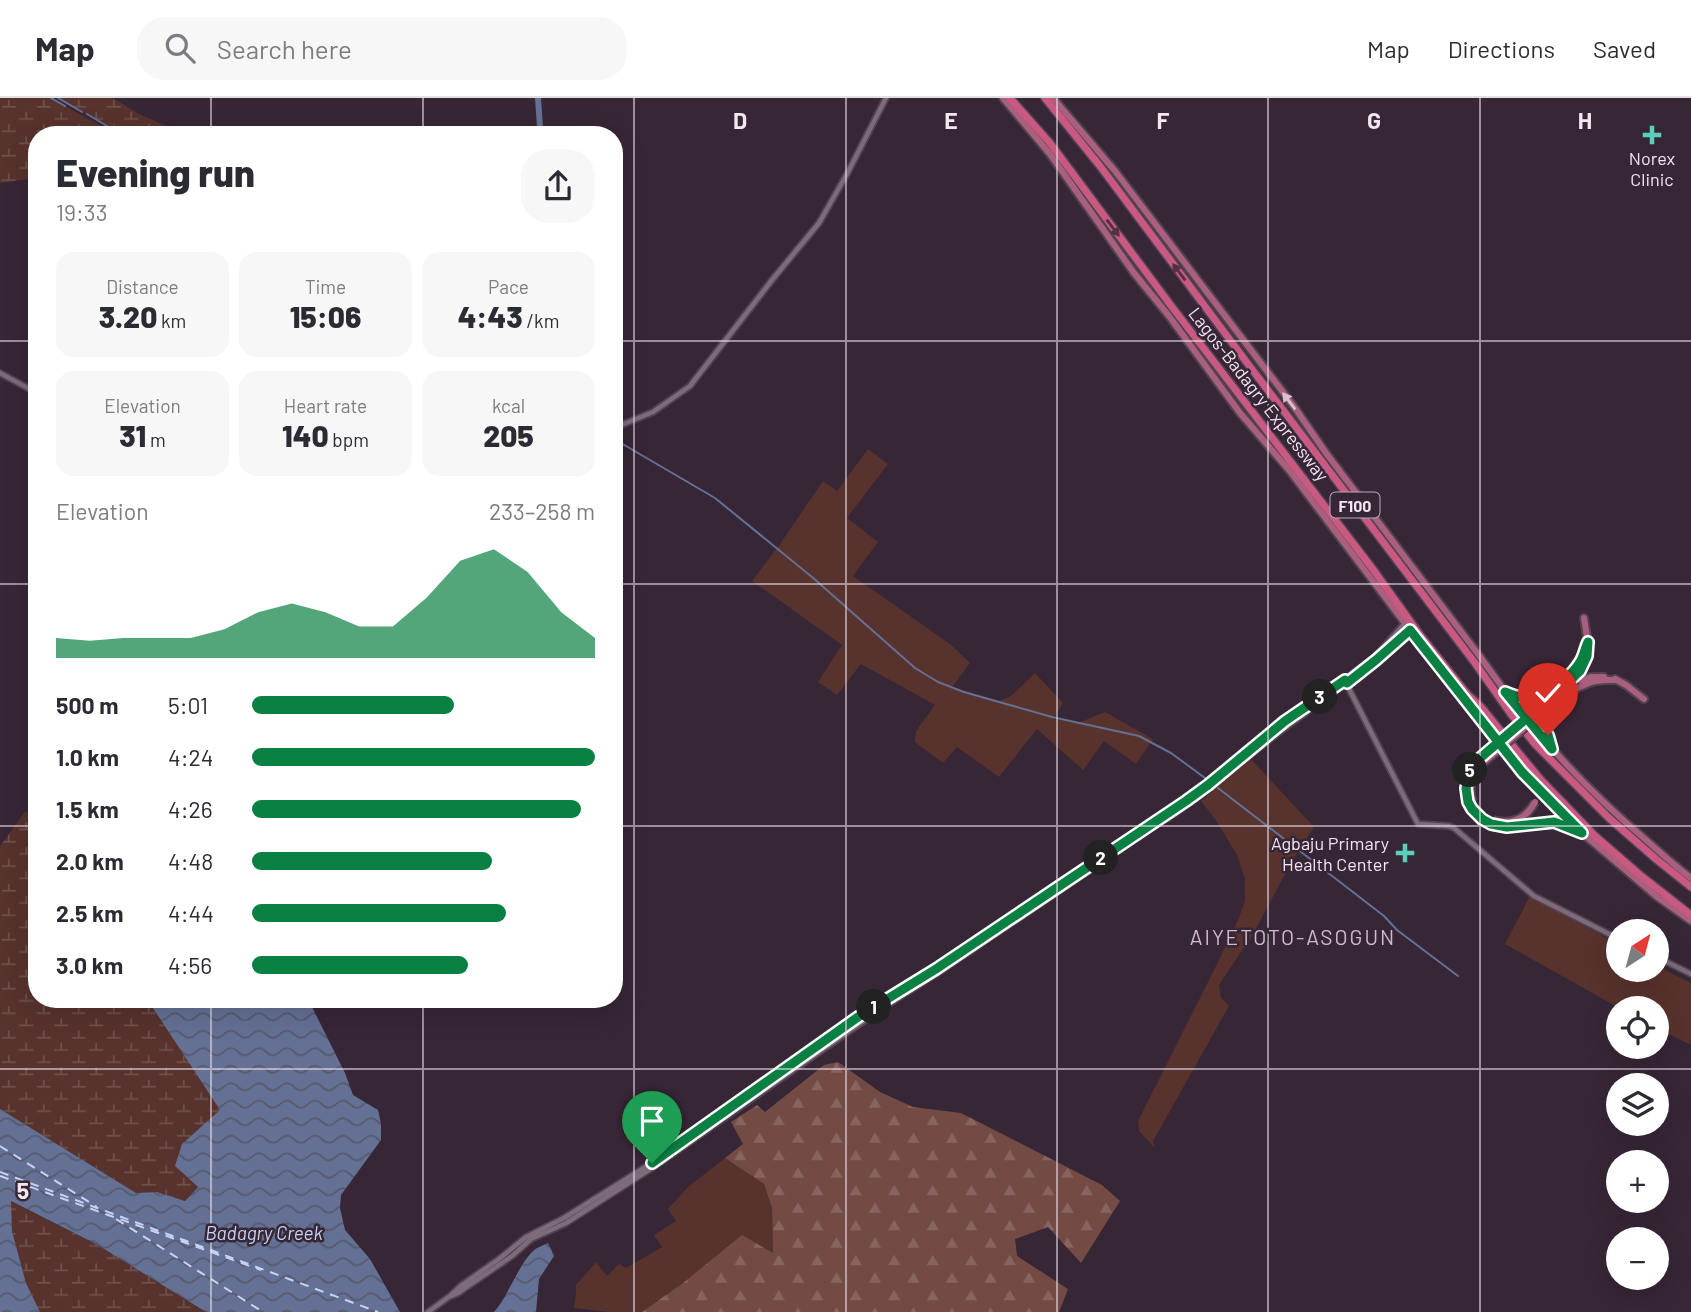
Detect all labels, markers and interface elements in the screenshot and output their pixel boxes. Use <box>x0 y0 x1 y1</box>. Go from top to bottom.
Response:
search box <box>137 17 627 80</box>
text: Map <box>35 28 95 68</box>
icon: search <box>161 29 199 67</box>
text: Search here <box>217 33 352 64</box>
text: Map <box>1367 34 1410 63</box>
text: Directions <box>1448 34 1555 63</box>
text: Saved <box>1593 34 1656 63</box>
text: D <box>733 106 747 134</box>
text: E <box>944 106 958 134</box>
text: F <box>1157 106 1170 134</box>
text: G <box>1367 106 1381 134</box>
text: H <box>1578 106 1592 134</box>
marker: Norex Clinic <box>1642 125 1662 145</box>
place label: Norex Clinic <box>1629 147 1676 190</box>
text: Evening run <box>56 149 255 195</box>
button: share <box>521 149 595 223</box>
text: 19:33 <box>56 198 108 226</box>
one-way arrow <box>1106 219 1120 237</box>
one-way arrow <box>1172 263 1186 281</box>
text: Distance <box>106 275 179 298</box>
text: Time <box>305 275 346 298</box>
text: Pace <box>488 275 529 298</box>
text: 3.20 <box>99 298 157 334</box>
text: 15:06 <box>290 298 361 334</box>
text: 4:43 <box>458 298 523 334</box>
street label: Lagos-Badagry Expressway <box>1184 303 1334 485</box>
text: km <box>157 309 186 332</box>
text: /km <box>523 309 559 332</box>
one-way arrow <box>1283 392 1297 410</box>
text: Elevation <box>104 394 181 417</box>
text: Heart rate <box>284 394 367 417</box>
text: kcal <box>492 394 525 417</box>
text: 31 <box>119 417 146 453</box>
text: 140 <box>282 417 329 453</box>
text: 205 <box>483 417 534 453</box>
text: m <box>146 428 166 451</box>
text: bpm <box>329 428 369 451</box>
road number: F100 <box>1330 492 1380 518</box>
text: Elevation <box>56 497 149 525</box>
text: 233–258 m <box>489 497 595 525</box>
pin <box>1518 663 1578 735</box>
icon: check <box>1529 674 1567 712</box>
pin: 3 <box>1302 680 1338 714</box>
text: 3 <box>1314 685 1325 708</box>
text: 500 m <box>56 691 118 719</box>
text: 5:01 <box>168 691 208 719</box>
text: 1.0 km <box>56 743 119 771</box>
text: 4:24 <box>168 743 213 771</box>
pin: 5 <box>1452 752 1488 788</box>
text: 5 <box>1464 758 1475 781</box>
text: 1.5 km <box>56 795 119 823</box>
text: 4:26 <box>168 795 213 823</box>
place label: Agbaju Primary Health Center <box>1271 832 1389 875</box>
pin: 2 <box>1084 840 1118 876</box>
marker: Agbaju Primary Health Center <box>1395 843 1415 863</box>
text: 2 <box>1095 846 1106 869</box>
text: 2.0 km <box>56 847 124 875</box>
text: 4:48 <box>168 847 213 875</box>
text: 2.5 km <box>56 899 124 927</box>
text: 4:44 <box>168 899 214 927</box>
north arrow <box>1606 919 1670 982</box>
map controls <box>1606 919 1669 1290</box>
district label: AIYETOTO-ASOGUN <box>1190 924 1396 949</box>
text: 3.0 km <box>56 951 123 979</box>
text: 4:56 <box>168 951 212 979</box>
pin: 1 <box>856 990 892 1024</box>
text: 1 <box>870 995 877 1018</box>
button: locate <box>1606 996 1669 1059</box>
button: layers <box>1606 1073 1669 1136</box>
pin <box>622 1091 682 1163</box>
icon: arrive <box>633 1102 671 1140</box>
button: + <box>1606 1150 1669 1213</box>
text: 5 <box>17 1176 29 1204</box>
water label: Badagry Creek <box>205 1221 323 1244</box>
button: − <box>1606 1227 1669 1290</box>

